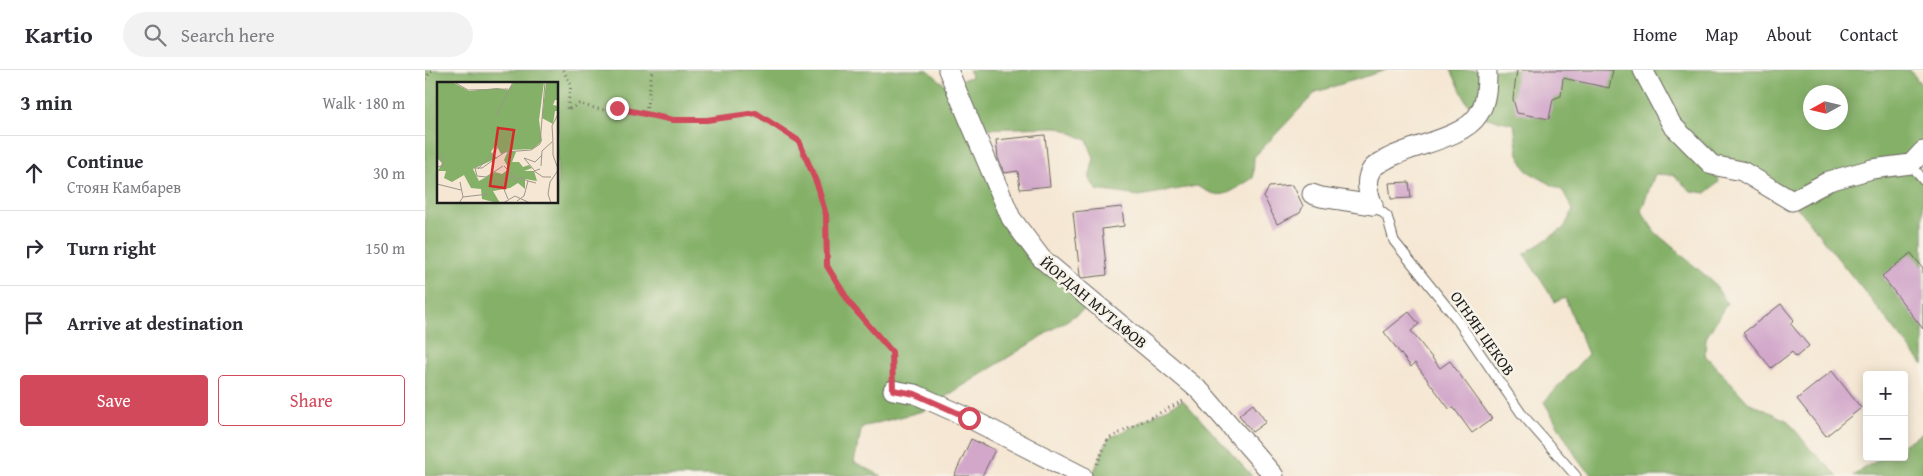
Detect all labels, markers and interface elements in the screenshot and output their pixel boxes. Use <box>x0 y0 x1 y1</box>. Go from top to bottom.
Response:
search box <box>123 12 473 57</box>
text: Kartio <box>25 17 93 52</box>
icon: search <box>141 21 169 49</box>
text: Search here <box>181 21 275 49</box>
text: Home <box>1633 21 1677 48</box>
text: Map <box>1705 21 1738 48</box>
text: About <box>1766 21 1812 48</box>
text: Contact <box>1840 21 1898 48</box>
inset map <box>437 82 559 204</box>
north arrow <box>1803 85 1848 130</box>
text: 3 min <box>20 87 72 118</box>
text: Walk · 180 m <box>322 91 405 115</box>
route end <box>606 97 629 120</box>
text: Continue <box>67 147 144 175</box>
icon: ahead <box>20 159 48 187</box>
text: 30 m <box>373 161 405 185</box>
text: Стоян Камбарев <box>67 175 181 199</box>
icon: right <box>20 234 48 262</box>
text: Turn right <box>67 234 156 262</box>
text: 150 m <box>365 236 405 260</box>
street label: ЙОРДАН МУТАФОВ <box>1035 250 1153 354</box>
street label: ОГНЯН ЦЕКОВ <box>1445 286 1521 380</box>
icon: arrive <box>20 309 48 337</box>
text: Arrive at destination <box>67 309 243 337</box>
map controls <box>1863 371 1908 461</box>
button: + <box>1863 371 1908 416</box>
button: Save <box>20 375 208 426</box>
button: Share <box>218 375 405 426</box>
route start <box>958 407 981 430</box>
button: − <box>1863 416 1908 461</box>

